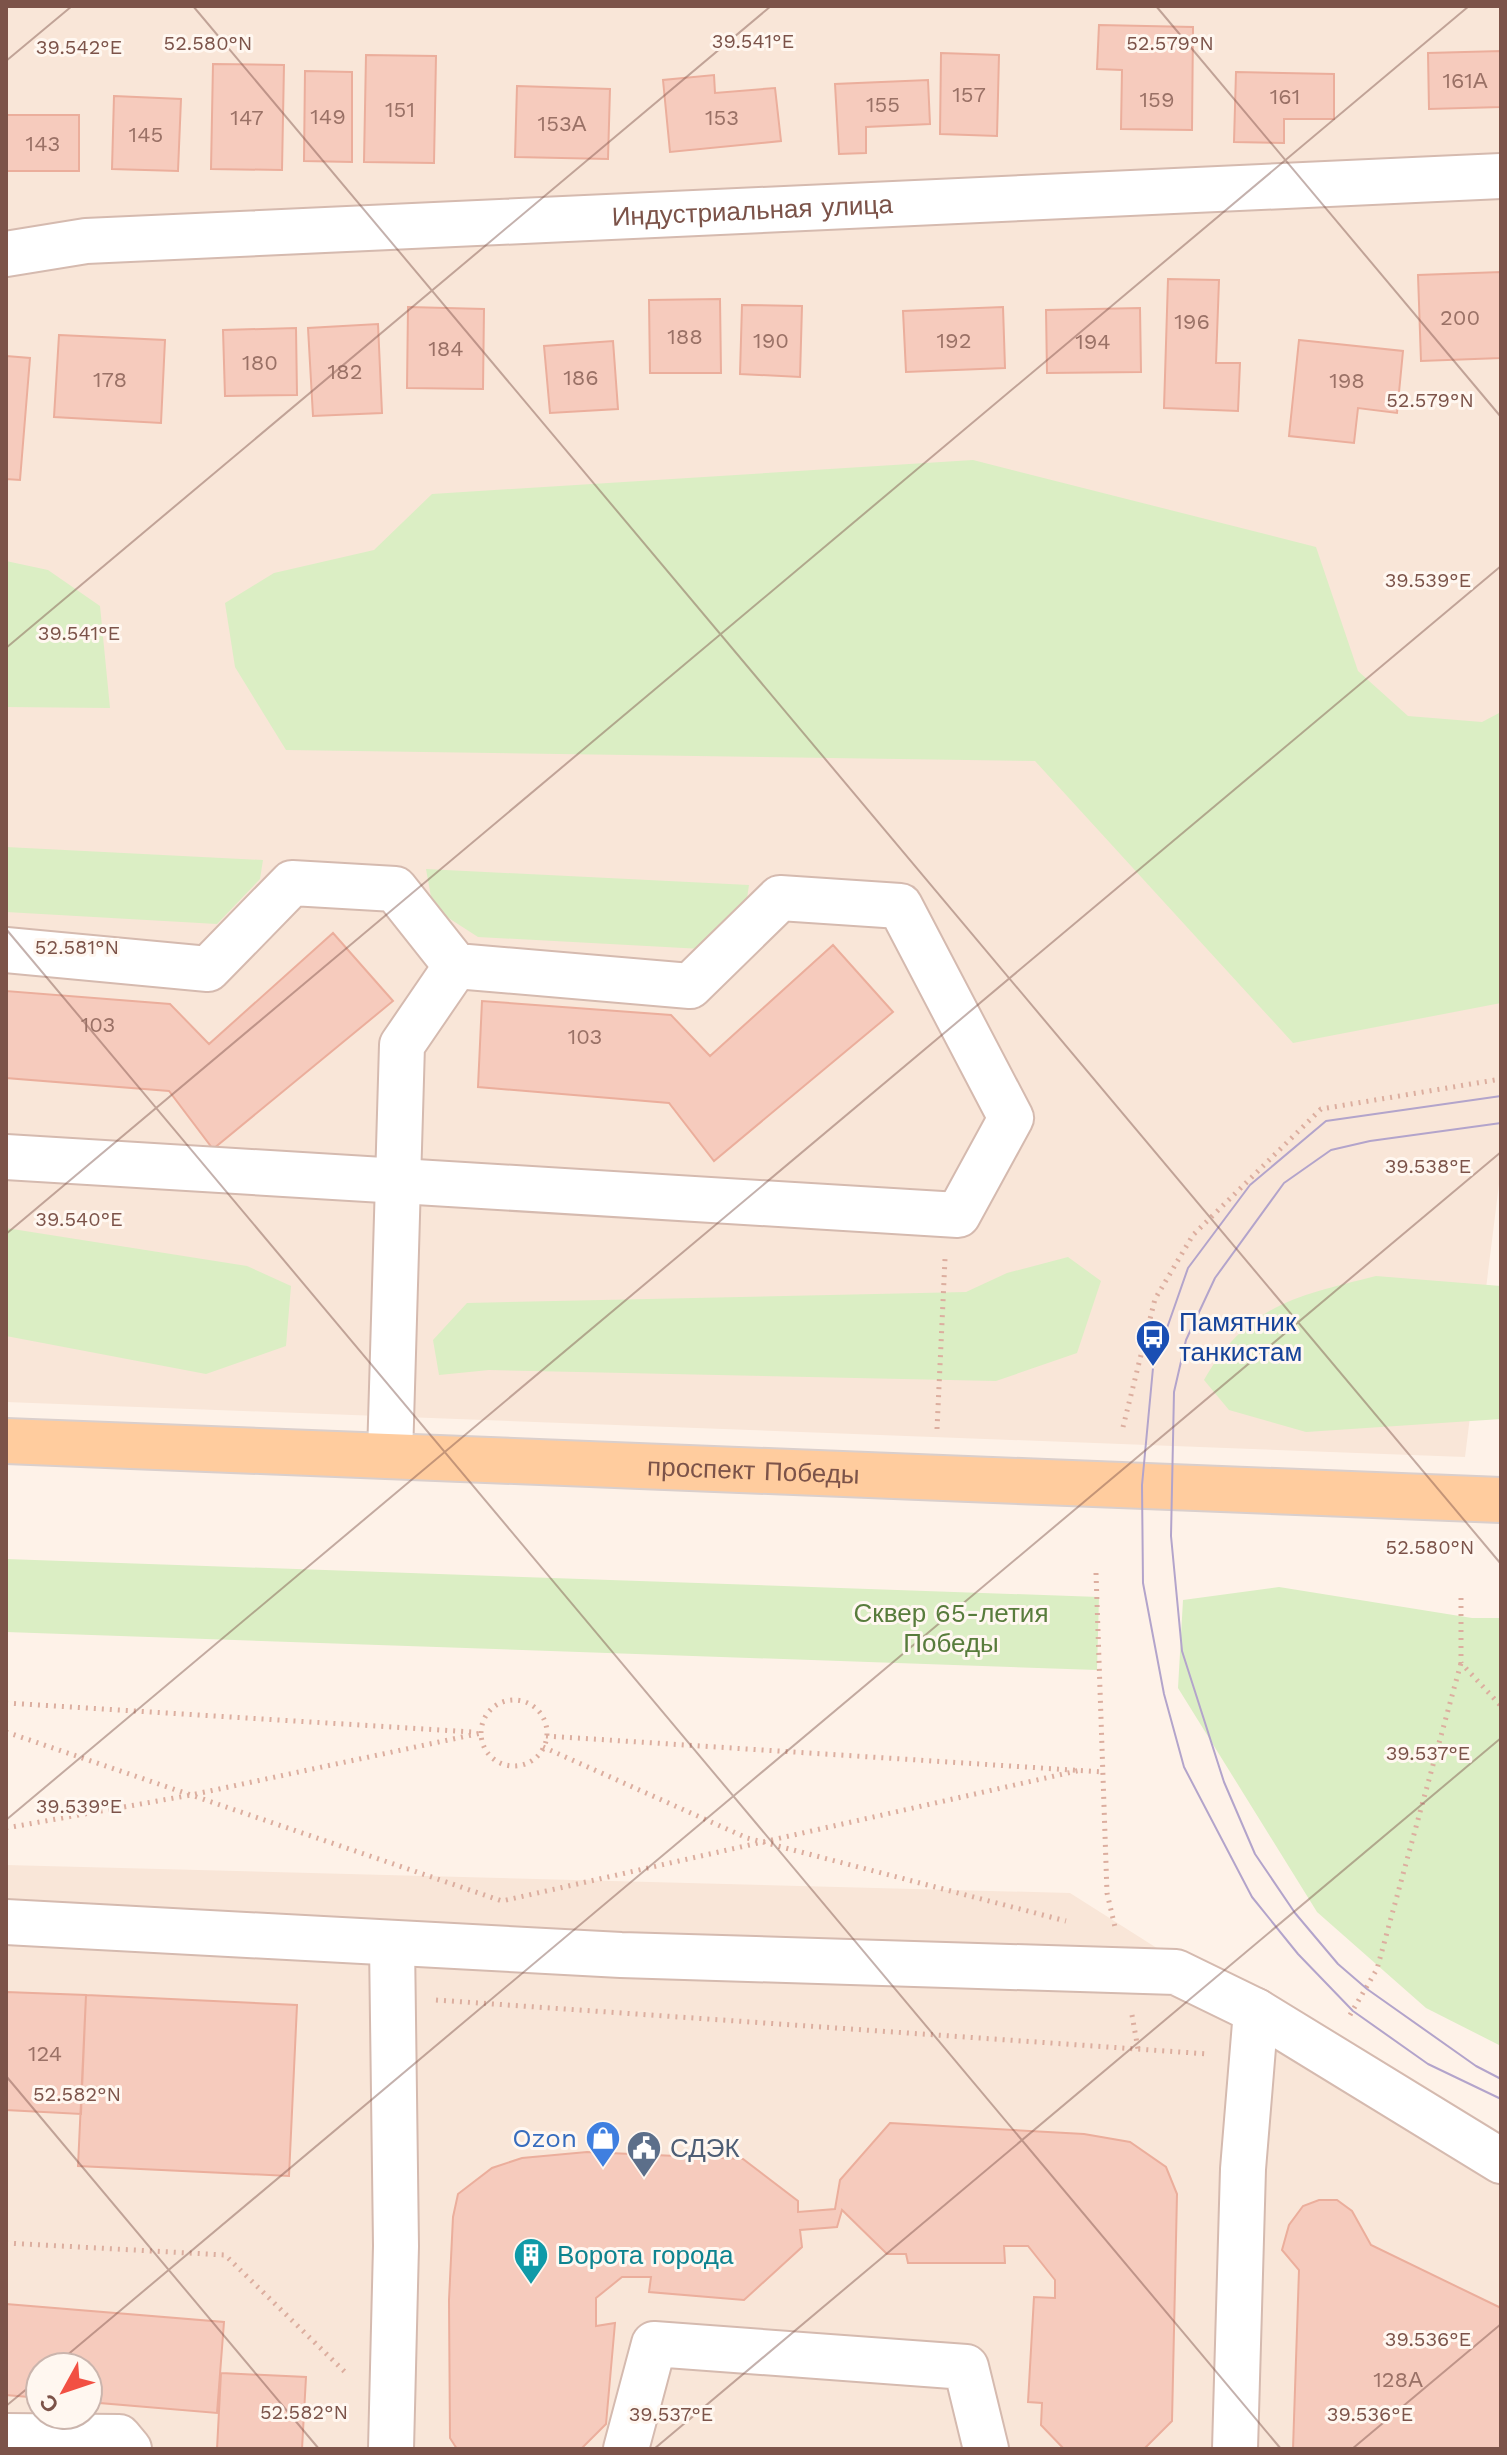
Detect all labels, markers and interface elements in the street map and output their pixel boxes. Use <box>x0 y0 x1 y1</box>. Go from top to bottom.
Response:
text: 39.541°E <box>712 29 794 53</box>
text: 52.580°N <box>164 31 252 55</box>
text: 52.579°N <box>1126 31 1214 55</box>
text: 39.542°E <box>36 35 122 59</box>
house number: 161А <box>1442 68 1488 93</box>
house number: 157 <box>952 82 986 107</box>
house number: 161 <box>1270 84 1300 109</box>
house number: 159 <box>1140 87 1174 112</box>
house number: 155 <box>866 92 900 117</box>
house number: 151 <box>385 97 415 122</box>
house number: 149 <box>310 104 346 129</box>
house number: 147 <box>230 105 264 130</box>
house number: 153 <box>705 105 739 130</box>
house number: 153А <box>538 111 587 136</box>
house number: 145 <box>129 122 163 147</box>
house number: 143 <box>26 131 60 156</box>
street label: Индустриальная улица <box>611 189 894 232</box>
house number: 200 <box>1440 305 1480 330</box>
house number: 196 <box>1174 309 1210 334</box>
house number: 188 <box>667 324 703 349</box>
house number: 190 <box>753 328 789 353</box>
house number: 192 <box>937 328 971 353</box>
house number: 194 <box>1075 329 1111 354</box>
house number: 184 <box>428 336 464 361</box>
house number: 180 <box>242 350 278 375</box>
house number: 182 <box>328 359 362 384</box>
house number: 186 <box>563 365 599 390</box>
house number: 178 <box>93 367 127 392</box>
house number: 198 <box>1329 368 1365 393</box>
text: 52.579°N <box>1386 388 1474 412</box>
text: 39.539°E <box>1385 568 1471 592</box>
text: 39.541°E <box>38 621 120 645</box>
text: 52.581°N <box>35 935 119 959</box>
house number: 103 <box>81 1012 115 1037</box>
house number: 103 <box>568 1024 602 1049</box>
text: 39.538°E <box>1385 1154 1471 1178</box>
text: 39.540°E <box>35 1207 123 1231</box>
place label: Памятник танкистам <box>1179 1307 1302 1367</box>
bus stop icon: Памятник танкистам <box>1134 1318 1172 1368</box>
street label: проспект Победы <box>647 1451 860 1490</box>
text: 52.580°N <box>1386 1535 1474 1559</box>
park label: Сквер 65-летия Победы <box>854 1598 1048 1658</box>
text: 39.537°E <box>1386 1741 1470 1765</box>
text: 39.539°E <box>36 1794 122 1818</box>
house number: 124 <box>28 2041 62 2066</box>
text: 52.582°N <box>33 2082 121 2106</box>
shop icon: Ozon <box>584 2119 622 2169</box>
place label: Ozon <box>512 2123 577 2153</box>
public building icon: СДЭК <box>625 2129 663 2179</box>
place label: СДЭК <box>670 2133 740 2163</box>
building icon: Ворота города <box>512 2236 550 2286</box>
place label: Ворота города <box>557 2240 734 2270</box>
text: 39.536°E <box>1385 2327 1471 2351</box>
north arrow <box>24 2351 104 2431</box>
house number: 128А <box>1373 2367 1423 2392</box>
text: С <box>34 2389 64 2418</box>
text: 52.582°N <box>260 2400 348 2424</box>
text: 39.537°E <box>629 2402 713 2426</box>
text: 39.536°E <box>1327 2402 1413 2426</box>

